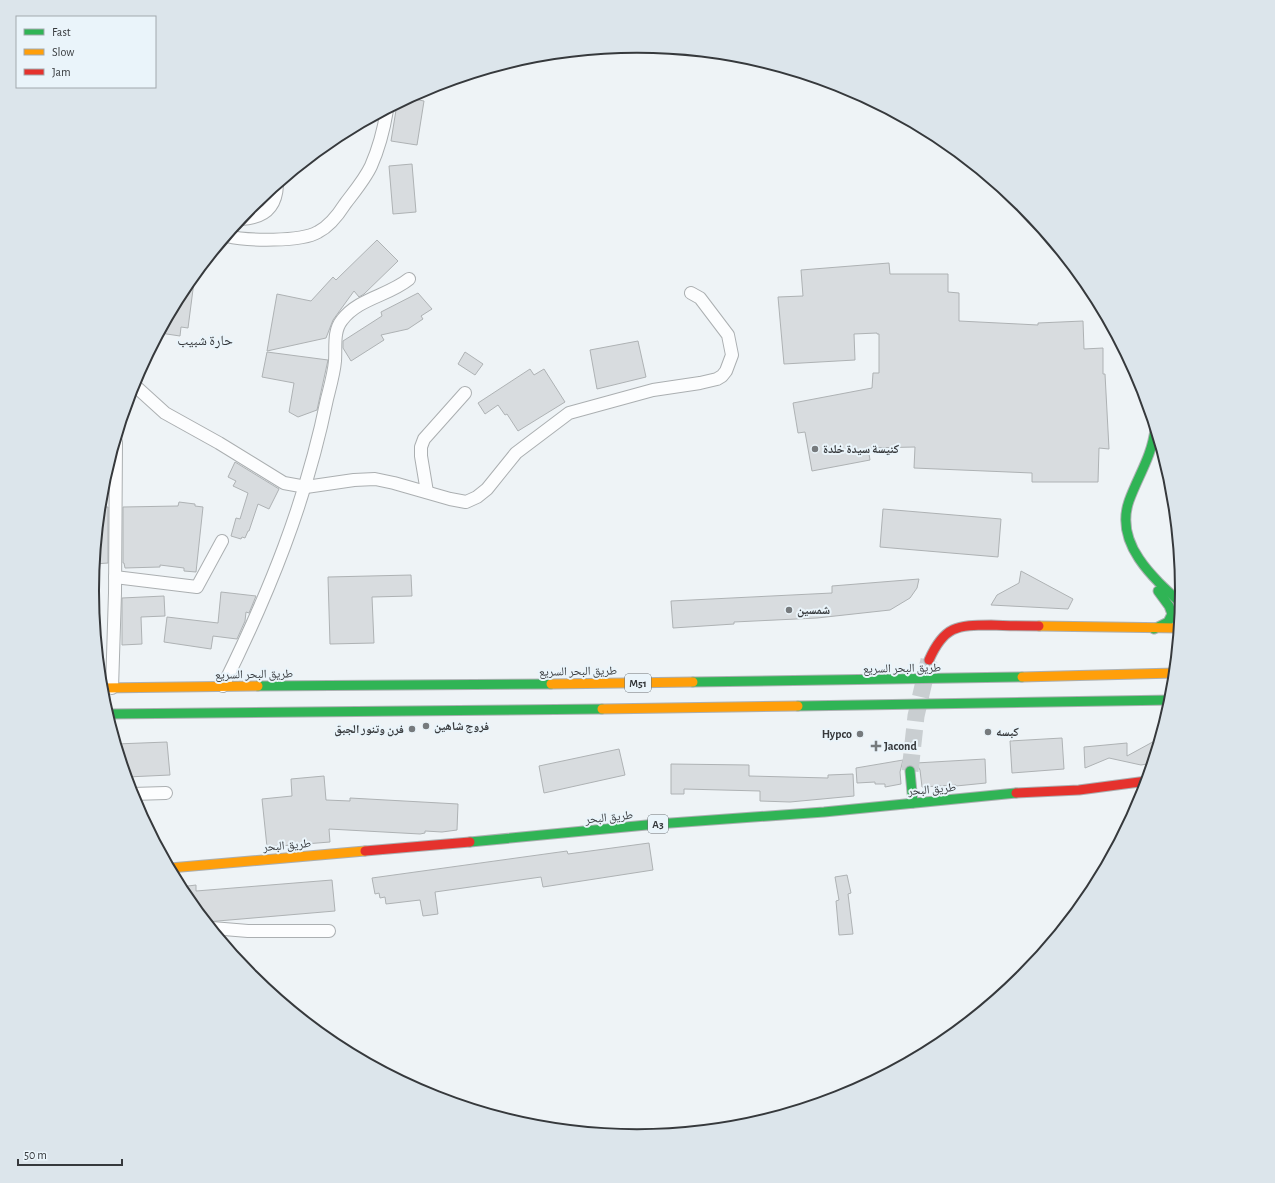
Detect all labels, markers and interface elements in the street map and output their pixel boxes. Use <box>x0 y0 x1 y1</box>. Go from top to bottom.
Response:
legend <box>16 16 156 88</box>
text: Fast <box>52 26 71 38</box>
text: Slow <box>52 46 74 58</box>
text: Jam <box>52 66 71 78</box>
district label: حارة شبيب <box>177 334 233 349</box>
place label: كنيسة سيدة خلدة <box>823 443 900 456</box>
marker: كنيسة سيدة خلدة <box>810 444 820 454</box>
place label: شمسين <box>797 604 830 618</box>
marker: شمسين <box>784 605 794 615</box>
street label: طريق البحر السريع <box>863 661 941 676</box>
street label: طريق البحر السريع <box>539 664 617 679</box>
street label: طريق البحر السريع <box>215 667 293 682</box>
road number: M51 <box>625 674 651 692</box>
place label: فروج شاهين <box>434 720 489 734</box>
marker: فروج شاهين <box>421 721 431 731</box>
place label: فرن وتنور الجبق <box>334 723 404 737</box>
marker: فرن وتنور الجبق <box>407 724 417 734</box>
place label: كبسه <box>996 726 1019 739</box>
marker: كبسه <box>983 727 993 737</box>
place label: Hypco <box>822 728 852 741</box>
marker: Hypco <box>855 729 865 739</box>
place label: Jacond <box>884 740 917 752</box>
marker: Jacond <box>871 741 881 751</box>
street label: طريق البحر <box>906 781 957 799</box>
street label: طريق البحر <box>583 808 634 827</box>
road number: A3 <box>648 815 668 833</box>
street label: طريق البحر <box>261 837 312 855</box>
scale bar <box>18 1141 122 1167</box>
text: 50 m <box>24 1149 47 1161</box>

